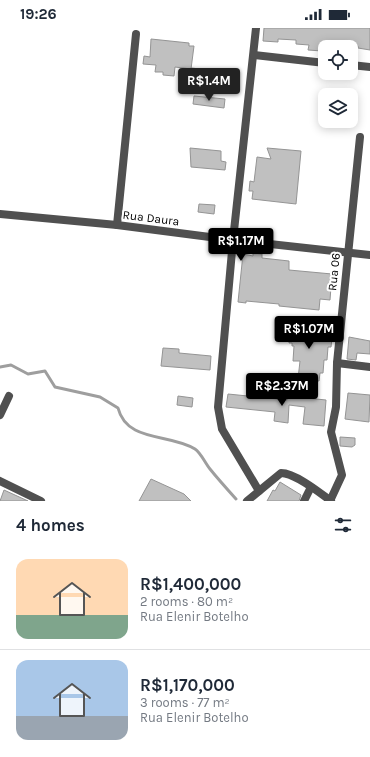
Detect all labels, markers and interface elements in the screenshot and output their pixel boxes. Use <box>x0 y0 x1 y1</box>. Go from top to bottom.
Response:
text: 19:26 <box>20 5 57 23</box>
map controls <box>318 40 358 128</box>
button: locate <box>318 40 358 80</box>
pin: R$1.4M <box>176 68 242 102</box>
text: R$1.4M <box>187 73 231 88</box>
button: layers <box>318 88 358 128</box>
street label: Rua Daura <box>122 208 180 228</box>
pin: R$1.17M <box>204 228 278 262</box>
text: R$1.17M <box>217 233 265 248</box>
street label: Rua 06 <box>325 252 343 292</box>
pin: R$1.07M <box>272 316 346 350</box>
text: R$1.07M <box>284 321 334 336</box>
pin: R$2.37M <box>245 373 319 407</box>
text: R$2.37M <box>255 378 309 393</box>
icon: filters <box>332 514 354 536</box>
text: 4 homes <box>16 515 85 535</box>
text: R$1,400,000 <box>140 574 241 594</box>
icon: home <box>48 575 96 623</box>
text: 2 rooms · 80 m² <box>140 594 233 609</box>
text: Rua Elenir Botelho <box>140 609 249 624</box>
text: R$1,170,000 <box>140 675 235 695</box>
icon: home <box>48 676 96 724</box>
text: 3 rooms · 77 m² <box>140 695 230 710</box>
text: Rua Elenir Botelho <box>140 710 249 725</box>

